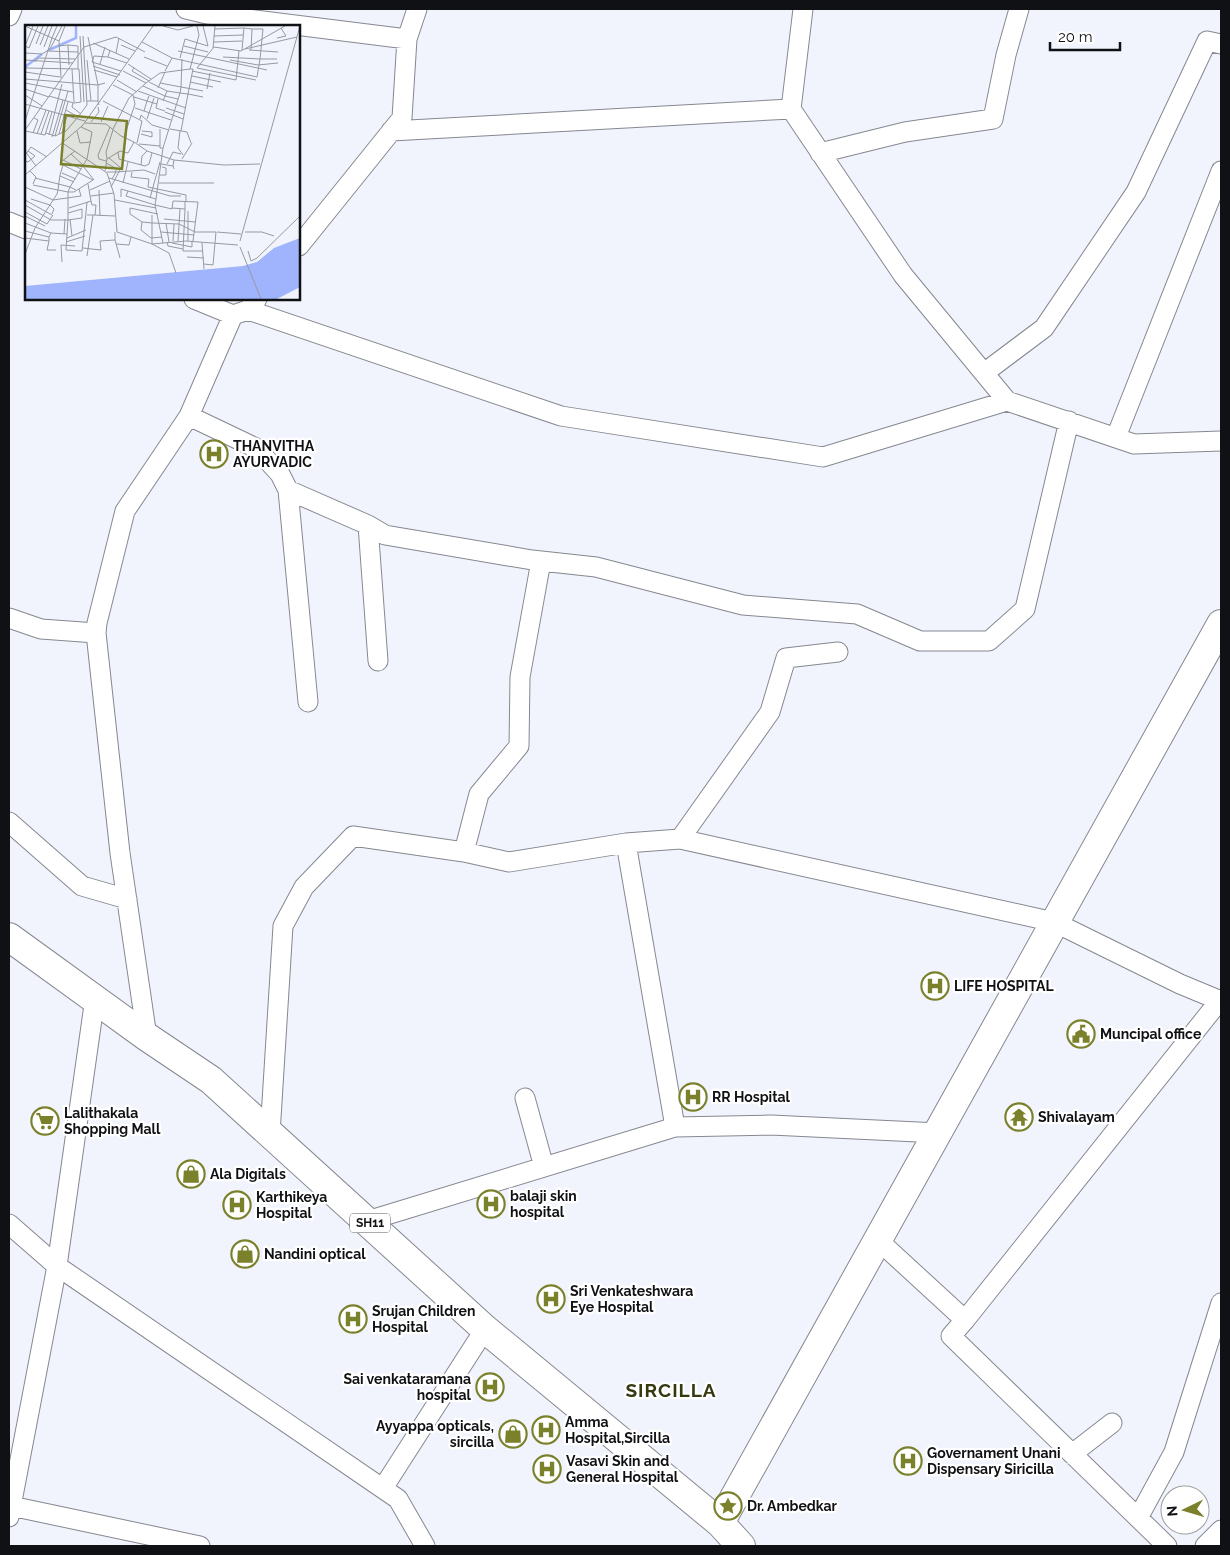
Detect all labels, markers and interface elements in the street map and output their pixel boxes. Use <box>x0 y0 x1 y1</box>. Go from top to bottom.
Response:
scale bar <box>1050 20 1120 52</box>
inset map <box>25 25 300 300</box>
text: 20 m <box>1058 28 1093 46</box>
place label: THANVITHA AYURVADIC <box>233 438 315 470</box>
hospital icon: THANVITHA AYURVADIC <box>199 439 229 469</box>
hospital icon: LIFE HOSPITAL <box>920 971 950 1001</box>
place label: LIFE HOSPITAL <box>954 978 1054 994</box>
public building icon: Muncipal office <box>1066 1019 1096 1049</box>
place label: Muncipal office <box>1100 1026 1202 1042</box>
hospital icon: RR Hospital <box>678 1082 708 1112</box>
place label: RR Hospital <box>712 1089 791 1105</box>
temple icon: Shivalayam <box>1004 1102 1034 1132</box>
place label: Lalithakala Shopping Mall <box>64 1105 161 1137</box>
supermarket icon: Lalithakala Shopping Mall <box>30 1106 60 1136</box>
place label: Shivalayam <box>1038 1109 1115 1125</box>
shop icon: Ala Digitals <box>176 1159 206 1189</box>
place label: Ala Digitals <box>210 1166 286 1182</box>
place label: balaji skin hospital <box>510 1188 577 1220</box>
place label: Karthikeya Hospital <box>256 1189 327 1221</box>
hospital icon: balaji skin hospital <box>476 1189 506 1219</box>
hospital icon: Karthikeya Hospital <box>222 1190 252 1220</box>
road number: SH11 <box>350 1214 390 1232</box>
shop icon: Nandini optical <box>230 1239 260 1269</box>
place label: Nandini optical <box>264 1246 366 1262</box>
place label: Sri Venkateshwara Eye Hospital <box>570 1283 693 1315</box>
hospital icon: Sri Venkateshwara Eye Hospital <box>536 1284 566 1314</box>
place label: Srujan Children Hospital <box>372 1303 475 1335</box>
hospital icon: Srujan Children Hospital <box>338 1304 368 1334</box>
place label: Sai venkataramana hospital <box>343 1371 472 1403</box>
hospital icon: Sai venkataramana hospital <box>475 1372 505 1402</box>
district label: SIRCILLA <box>625 1379 717 1401</box>
place label: Amma Hospital,Sircilla <box>565 1414 670 1446</box>
hospital icon: Amma Hospital,Sircilla <box>531 1415 561 1445</box>
place label: Ayyappa opticals, sircilla <box>376 1418 494 1450</box>
shop icon: Ayyappa opticals, sircilla <box>498 1419 528 1449</box>
place label: Governament Unani Dispensary Siricilla <box>927 1445 1061 1477</box>
hospital icon: Governament Unani Dispensary Siricilla <box>893 1446 923 1476</box>
place label: Vasavi Skin and General Hospital <box>566 1453 679 1485</box>
hospital icon: Vasavi Skin and General Hospital <box>532 1454 562 1484</box>
north arrow <box>1160 1485 1210 1535</box>
place icon: Dr. Ambedkar <box>713 1491 743 1521</box>
place label: Dr. Ambedkar <box>747 1498 838 1514</box>
text: N <box>1164 1505 1180 1517</box>

